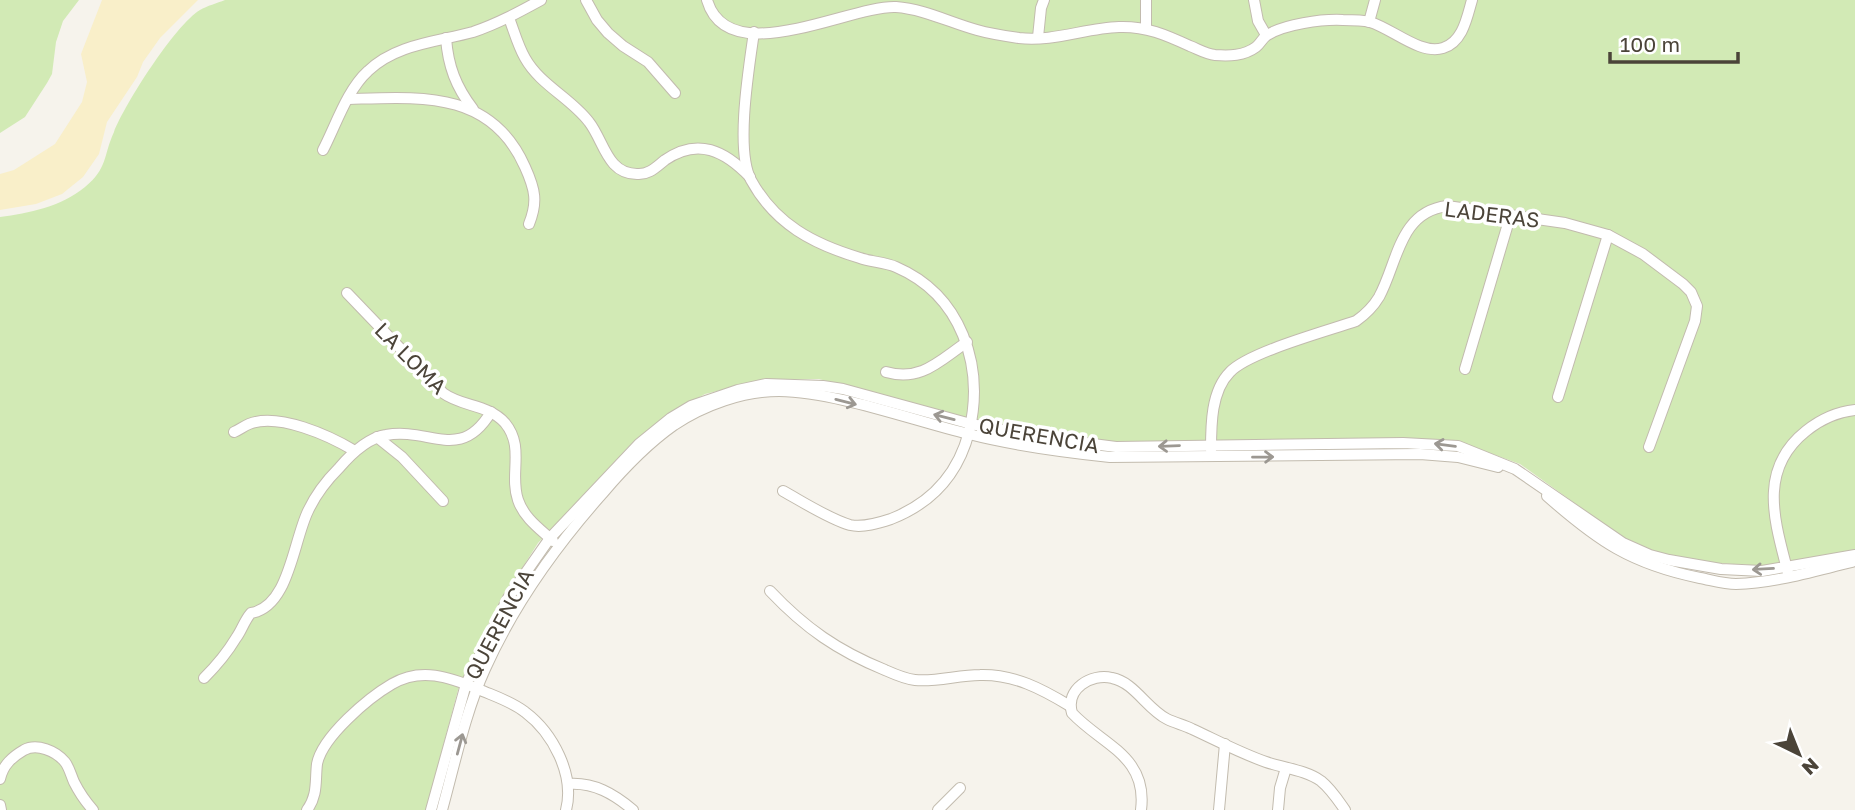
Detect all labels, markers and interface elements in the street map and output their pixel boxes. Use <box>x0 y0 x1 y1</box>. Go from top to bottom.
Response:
scale bar <box>1610 21 1738 65</box>
text: 100 m <box>1620 31 1680 57</box>
street label: LADERAS <box>1443 195 1541 233</box>
street label: LA LOMA <box>370 317 452 399</box>
one-way arrow <box>834 396 857 409</box>
one-way arrow <box>933 410 956 423</box>
street label: QUERENCIA <box>977 412 1101 458</box>
one-way arrow <box>1434 438 1457 451</box>
one-way arrow <box>1158 439 1181 452</box>
one-way arrow <box>1252 450 1275 463</box>
one-way arrow <box>1753 563 1775 576</box>
street label: QUERENCIA <box>459 564 539 684</box>
north arrow <box>1764 719 1834 789</box>
one-way arrow <box>454 733 467 756</box>
text: N <box>1798 753 1824 780</box>

